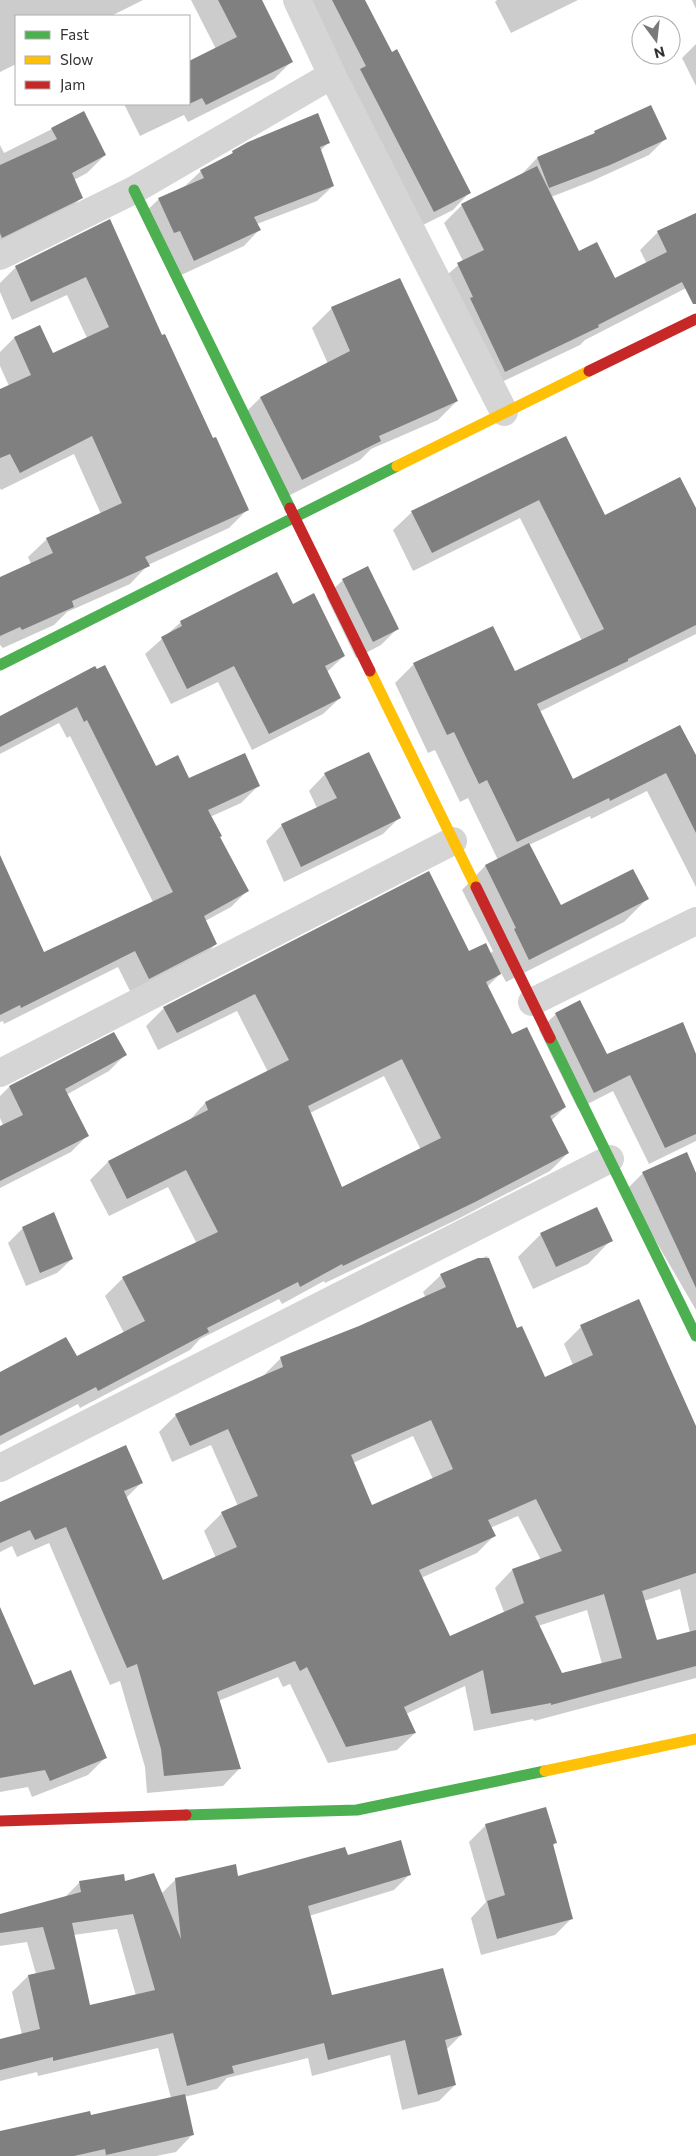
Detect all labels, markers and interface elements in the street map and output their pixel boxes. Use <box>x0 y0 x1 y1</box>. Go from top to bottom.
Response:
legend <box>15 15 190 105</box>
north arrow <box>631 15 681 65</box>
text: Fast <box>60 25 89 43</box>
text: N <box>652 43 667 63</box>
text: Slow <box>60 50 93 68</box>
text: Jam <box>60 75 85 93</box>

